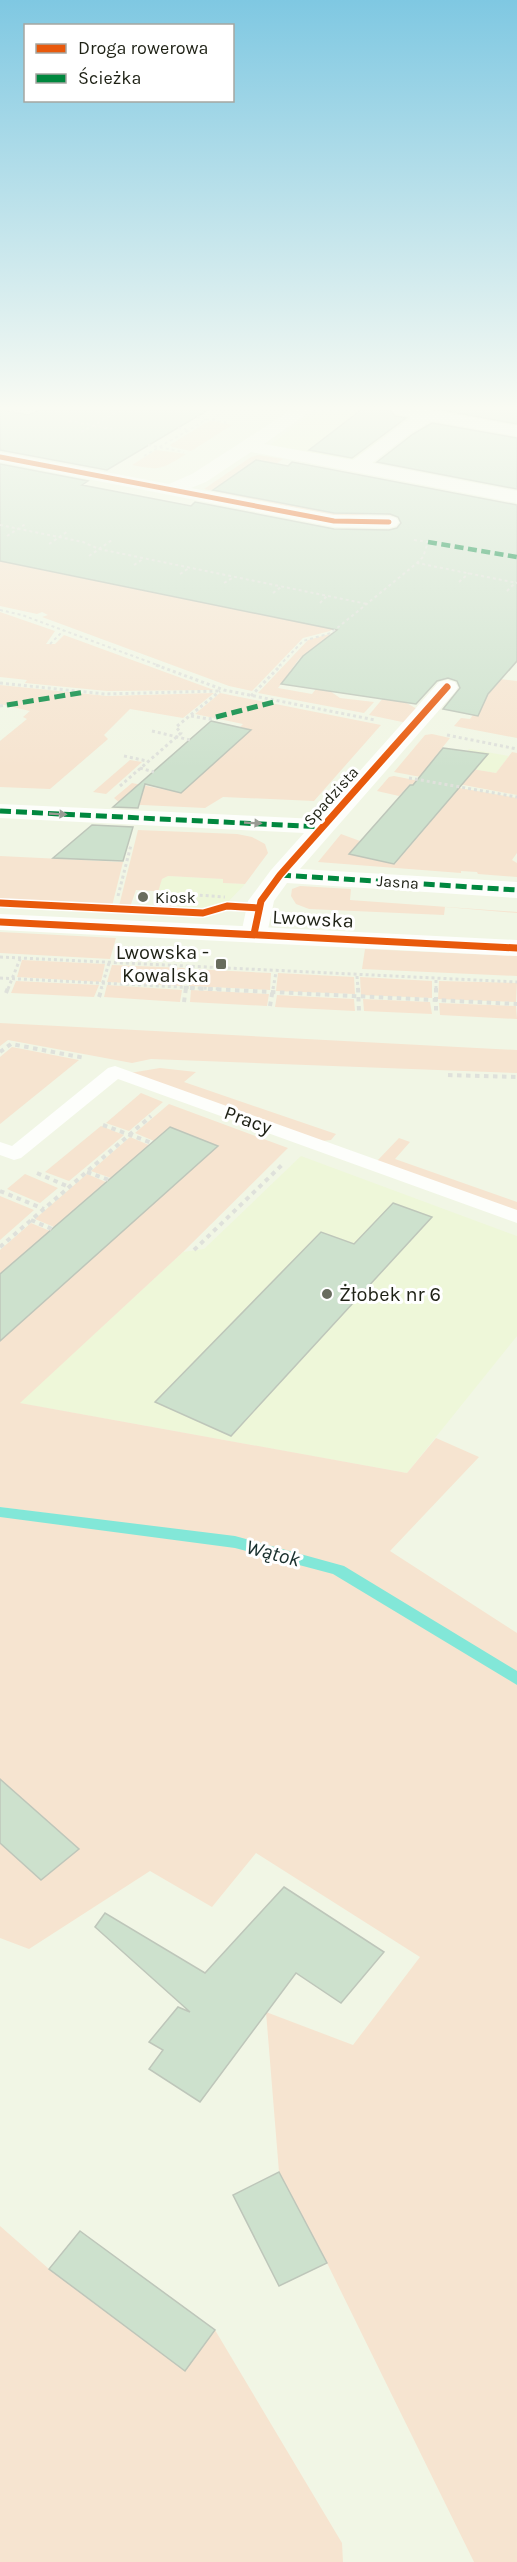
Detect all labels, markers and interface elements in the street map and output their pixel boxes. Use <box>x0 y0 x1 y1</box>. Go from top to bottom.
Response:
legend <box>24 24 234 102</box>
text: Droga rowerowa <box>78 37 209 59</box>
text: Ścieżka <box>78 66 141 89</box>
street label: Spadzista <box>300 763 362 829</box>
one-way arrow <box>49 809 68 818</box>
one-way arrow <box>244 819 263 828</box>
street label: Jasna <box>376 871 420 893</box>
place label: Kiosk <box>155 888 196 907</box>
marker: Kiosk <box>136 890 150 904</box>
street label: Lwowska <box>272 905 354 933</box>
place label: Lwowska - Kowalska <box>116 941 209 987</box>
marker: Lwowska - Kowalska <box>214 957 228 971</box>
street label: Pracy <box>221 1101 275 1139</box>
place label: Żłobek nr 6 <box>339 1283 441 1306</box>
marker: Żłobek nr 6 <box>320 1287 334 1301</box>
water label: Wątok <box>243 1534 303 1572</box>

